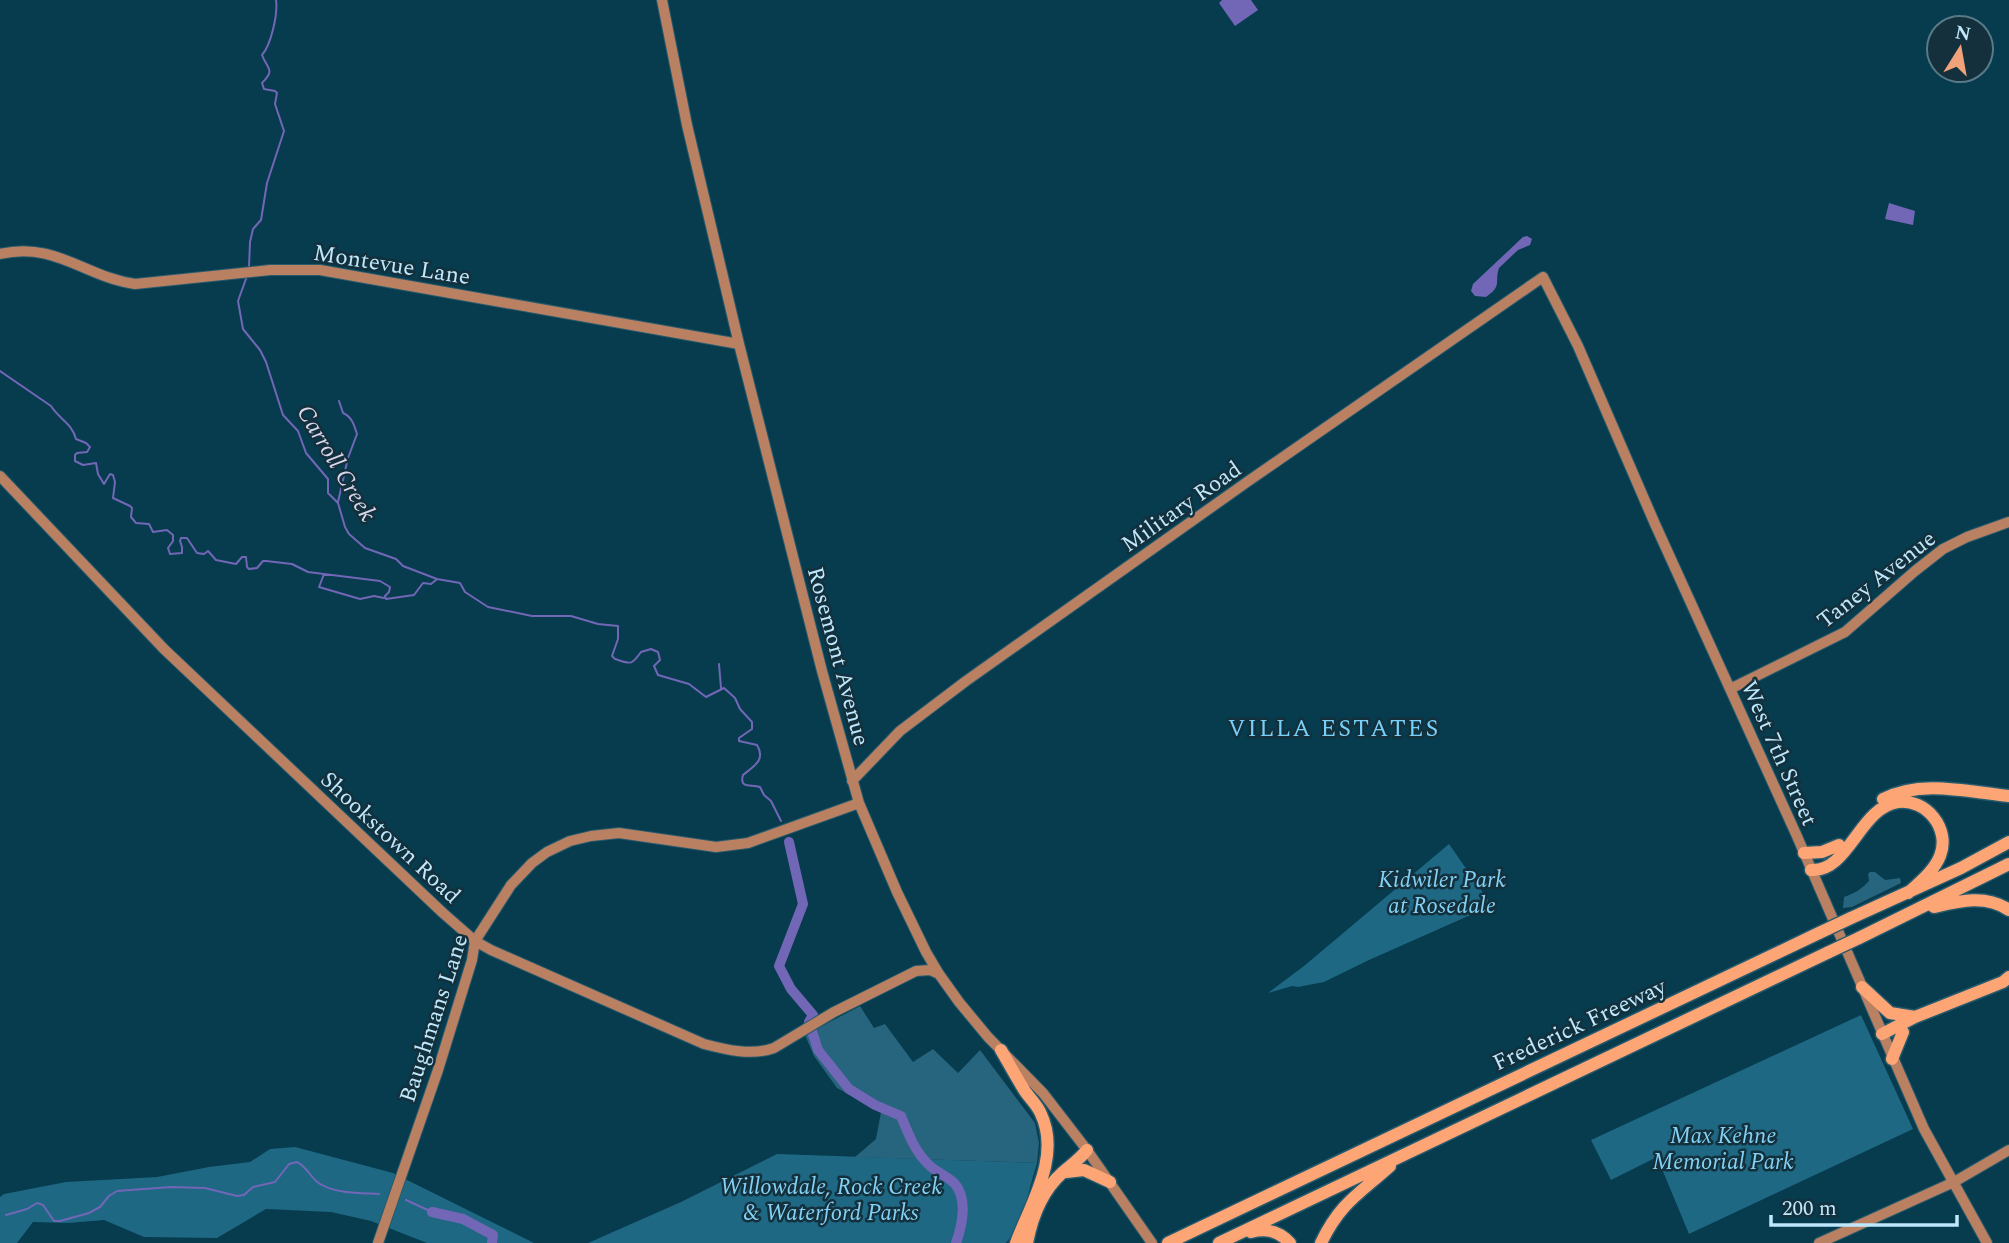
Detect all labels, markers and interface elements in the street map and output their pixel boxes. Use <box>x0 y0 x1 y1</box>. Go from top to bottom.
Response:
north arrow <box>1925 14 1995 84</box>
text: N <box>1953 18 1973 49</box>
street label: Montevue Lane <box>311 236 473 295</box>
water label: Carroll Creek <box>287 398 385 529</box>
street label: Military Road <box>1114 453 1250 562</box>
street label: Taney Avenue <box>1810 522 1944 638</box>
street label: Rosemont Avenue <box>797 563 878 750</box>
street label: West 7th Street <box>1731 675 1826 832</box>
district label: VILLA ESTATES <box>1228 711 1440 747</box>
street label: Shookstown Road <box>312 763 468 913</box>
park label: Kidwiler Park at Rosedale <box>1378 863 1506 924</box>
street label: Baughmans Lane <box>391 930 478 1107</box>
street label: Frederick Freeway <box>1487 969 1673 1081</box>
park label: Max Kehne Memorial Park <box>1652 1119 1794 1180</box>
park label: Willowdale, Rock Creek & Waterford Parks <box>720 1170 942 1231</box>
scale bar <box>1771 1184 1956 1228</box>
text: 200 m <box>1782 1193 1837 1225</box>

